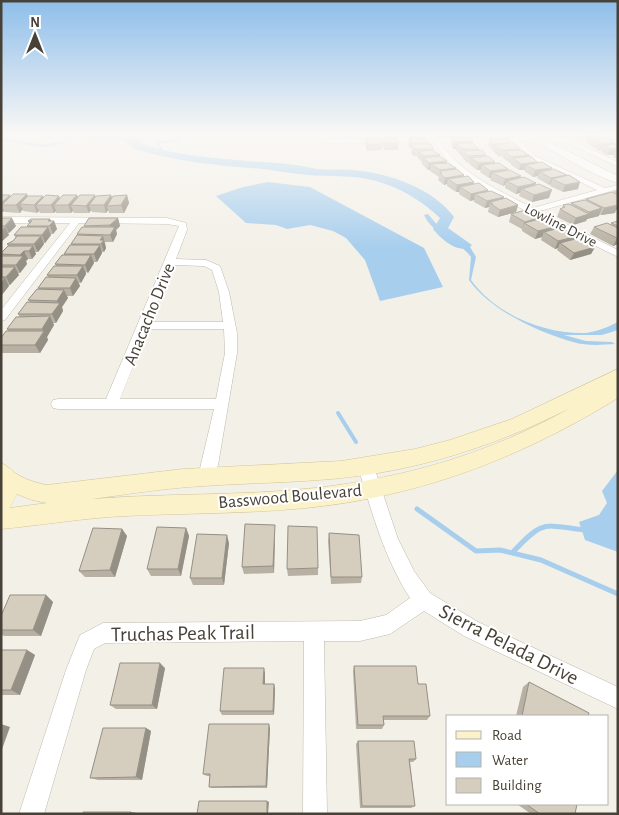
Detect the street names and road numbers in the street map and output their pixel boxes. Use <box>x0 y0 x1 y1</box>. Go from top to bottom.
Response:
street label: Lowline Drive <box>522 201 599 250</box>
street label: Anacacho Drive <box>121 261 179 368</box>
street label: Basswood Boulevard <box>218 482 363 512</box>
street label: Sierra Pelada Drive <box>436 600 582 689</box>
street label: Truchas Peak Trail <box>111 622 255 645</box>

